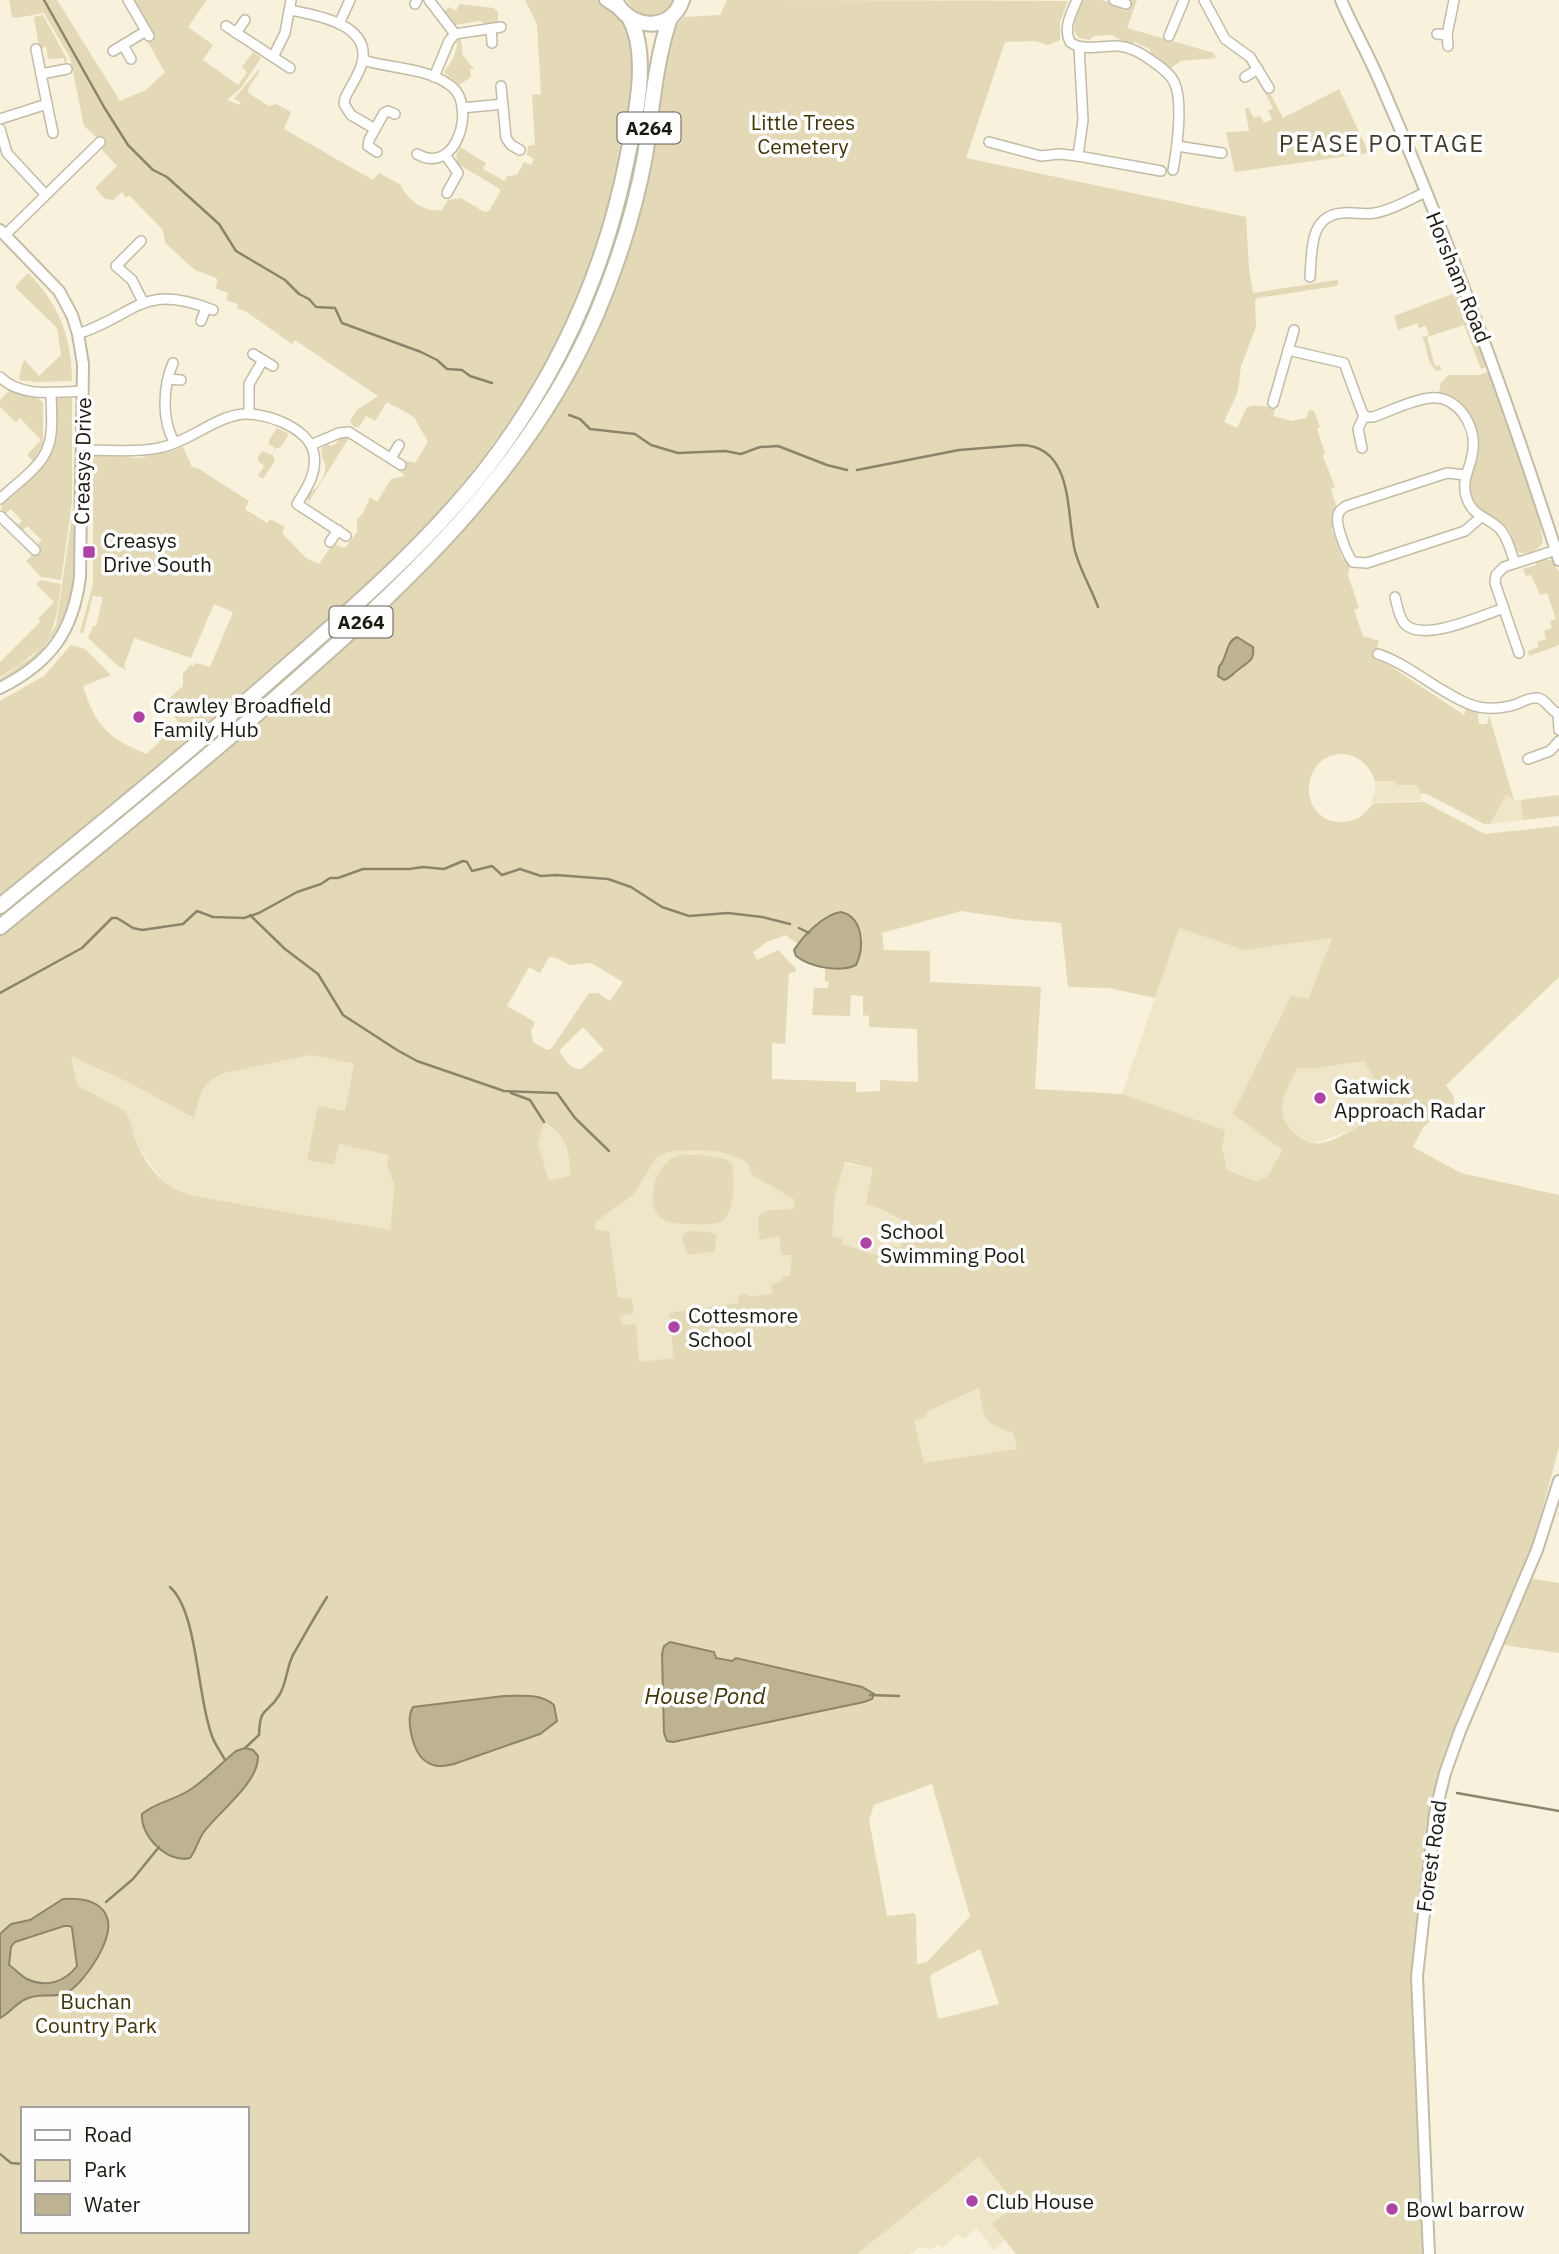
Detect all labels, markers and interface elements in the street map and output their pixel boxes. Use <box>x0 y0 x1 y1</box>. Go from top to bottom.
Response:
park label: Little Trees Cemetery <box>751 108 855 160</box>
road number: A264 <box>618 112 680 144</box>
district label: PEASE POTTAGE <box>1279 127 1485 159</box>
street label: Horsham Road <box>1420 207 1498 347</box>
street label: Creasys Drive <box>67 397 97 525</box>
place label: Creasys Drive South <box>103 526 212 578</box>
marker: Creasys Drive South <box>81 544 97 560</box>
road number: A264 <box>330 607 392 638</box>
place label: Crawley Broadfield Family Hub <box>153 691 331 743</box>
marker: Crawley Broadfield Family Hub <box>131 709 147 725</box>
place label: Gatwick Approach Radar <box>1334 1072 1486 1124</box>
marker: Gatwick Approach Radar <box>1312 1090 1328 1106</box>
place label: School Swimming Pool <box>880 1217 1025 1269</box>
marker: School Swimming Pool <box>858 1235 874 1251</box>
place label: Cottesmore School <box>688 1301 798 1353</box>
marker: Cottesmore School <box>666 1319 682 1335</box>
water label: House Pond <box>644 1680 766 1710</box>
street label: Forest Road <box>1409 1798 1453 1914</box>
park label: Buchan Country Park <box>35 1987 157 2039</box>
legend <box>21 2107 248 2233</box>
text: Road <box>84 2120 132 2148</box>
text: Park <box>84 2155 127 2183</box>
place label: Club House <box>986 2187 1094 2215</box>
text: Water <box>84 2190 141 2218</box>
marker: Club House <box>964 2193 980 2209</box>
place label: Bowl barrow <box>1406 2195 1525 2223</box>
marker: Bowl barrow <box>1384 2201 1400 2217</box>

